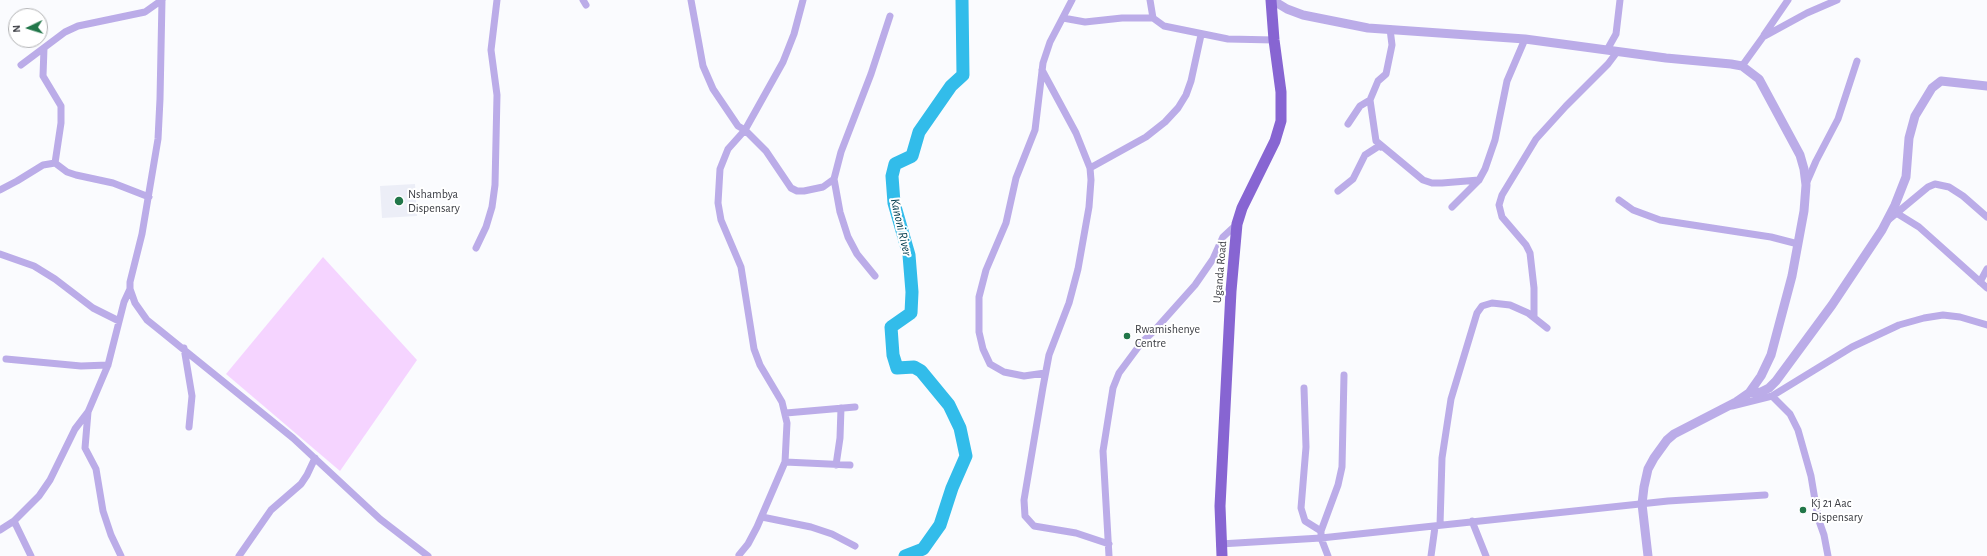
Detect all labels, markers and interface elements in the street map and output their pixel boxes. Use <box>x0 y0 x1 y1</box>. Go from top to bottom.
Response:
north arrow <box>8 8 48 48</box>
text: N <box>11 25 22 33</box>
place label: Nshambya Dispensary <box>408 187 460 215</box>
marker: Nshambya Dispensary <box>393 195 405 207</box>
water label: Kanoni River <box>887 197 915 257</box>
street label: Uganda Road <box>1210 240 1230 304</box>
place label: Rwamishenye Centre <box>1135 322 1200 350</box>
marker: Rwamishenye Centre <box>1122 331 1132 341</box>
place label: Kj 21 Aac Dispensary <box>1811 496 1863 524</box>
marker: Kj 21 Aac Dispensary <box>1798 505 1808 515</box>

